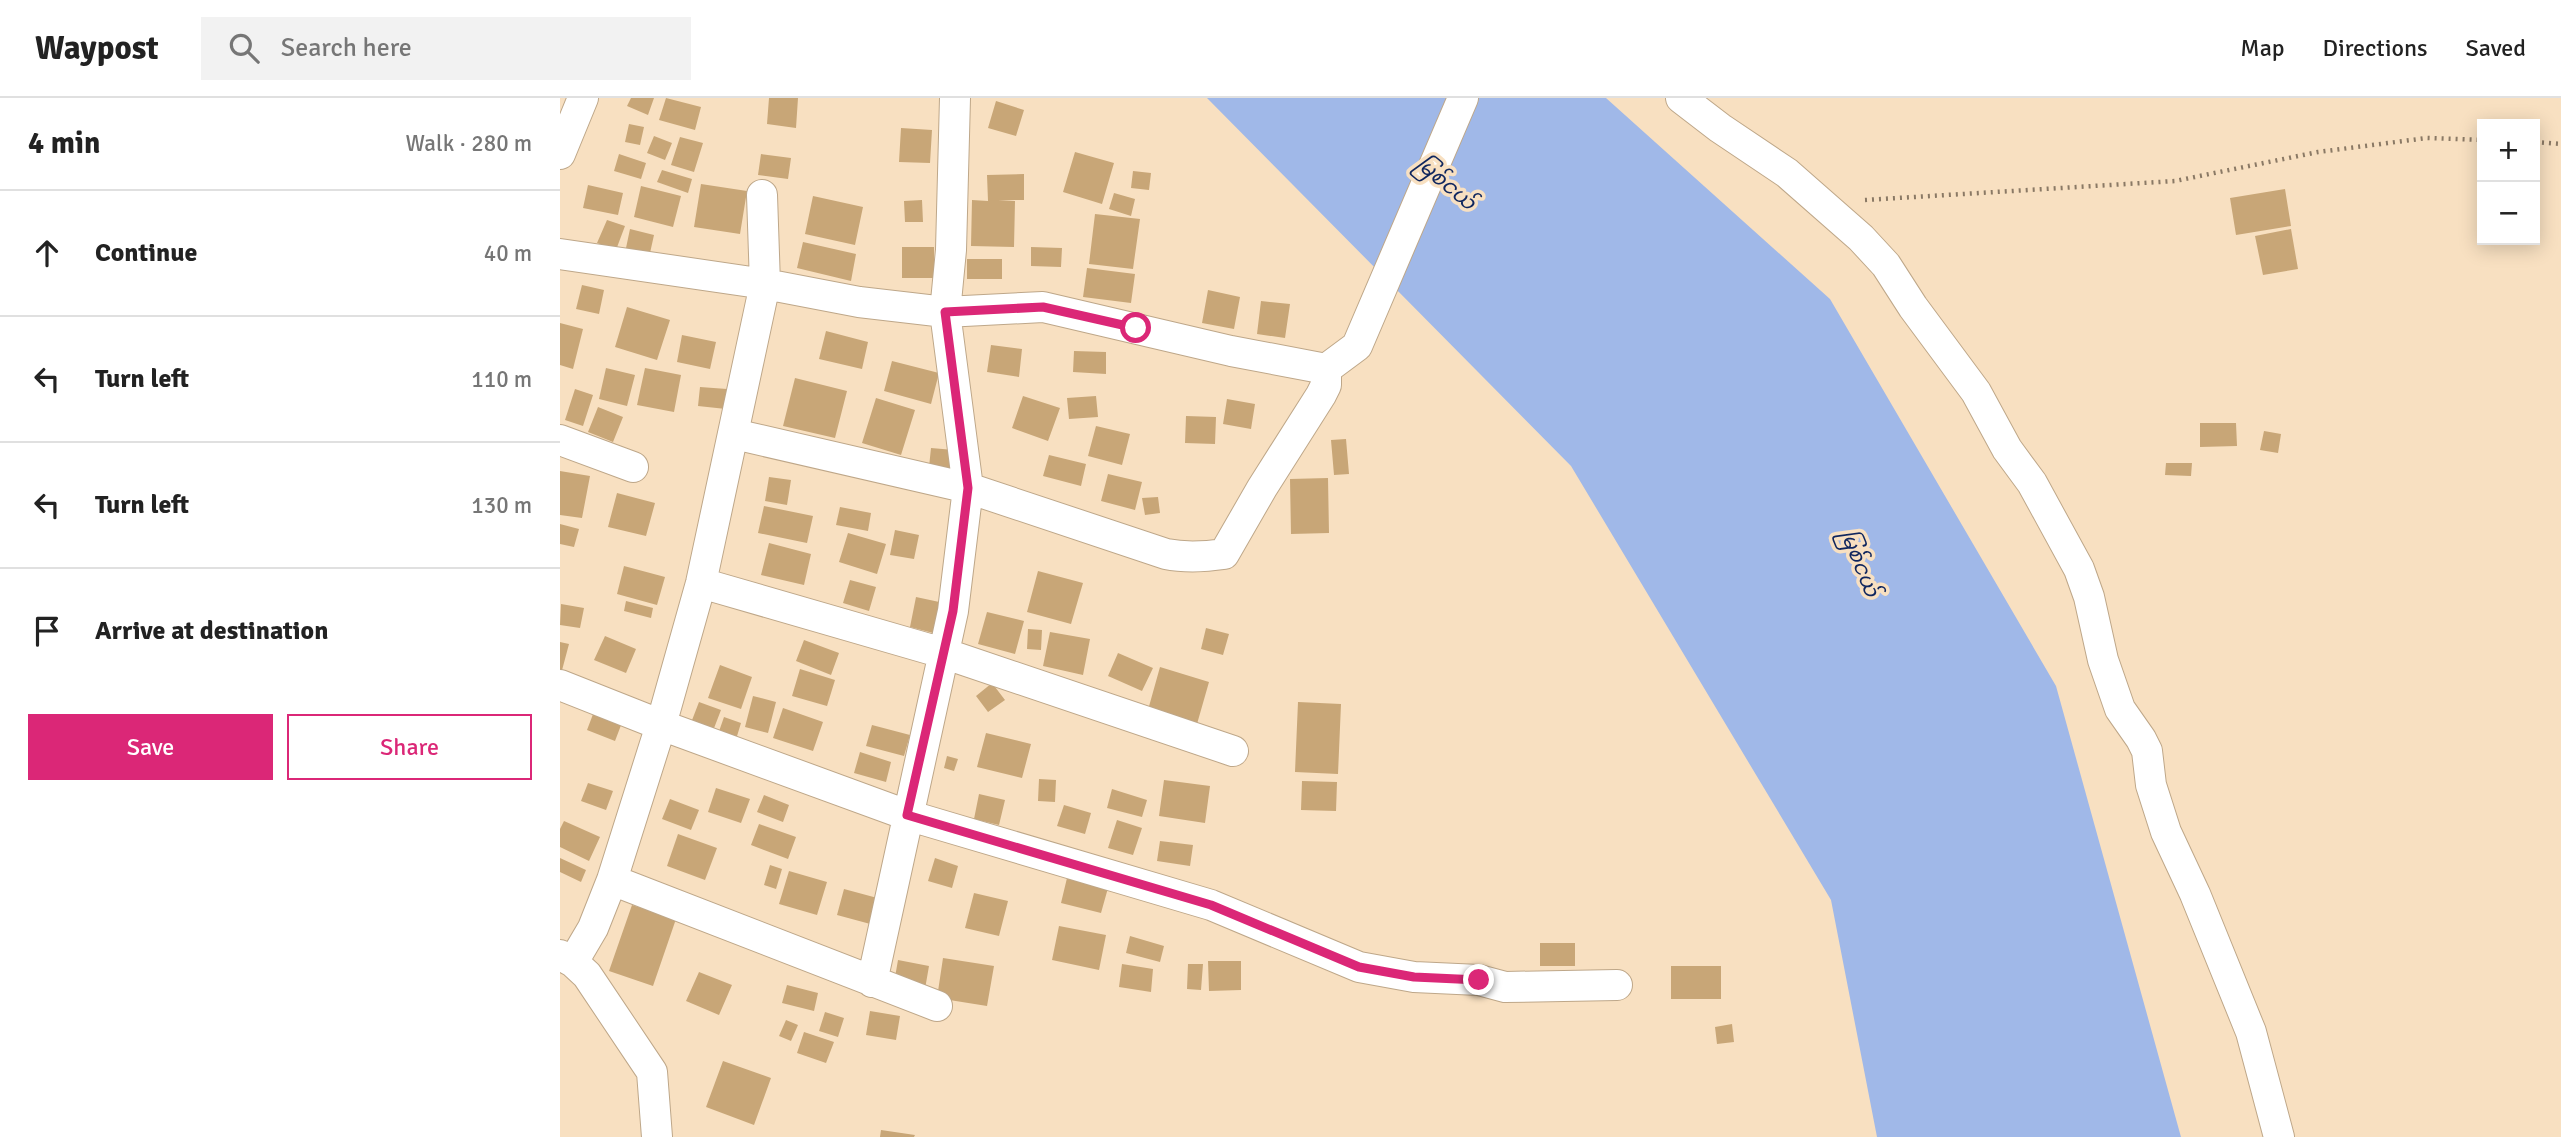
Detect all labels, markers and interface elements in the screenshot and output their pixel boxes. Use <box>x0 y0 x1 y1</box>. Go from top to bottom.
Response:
search box <box>201 17 691 80</box>
text: Waypost <box>35 28 159 69</box>
icon: search <box>225 29 263 67</box>
text: Search here <box>281 32 412 64</box>
text: Map <box>2240 33 2285 63</box>
text: Directions <box>2323 33 2428 63</box>
text: Saved <box>2466 33 2526 63</box>
map controls <box>2477 119 2540 245</box>
button: + <box>2477 119 2540 182</box>
text: 4 min <box>28 125 100 162</box>
text: Walk · 280 m <box>406 129 532 158</box>
water label: မြစ်ငယ် <box>1408 149 1484 220</box>
button: − <box>2477 182 2540 245</box>
icon: ahead <box>28 234 66 272</box>
text: Continue <box>95 237 197 269</box>
text: 40 m <box>484 239 532 268</box>
route start <box>1120 312 1151 343</box>
icon: left <box>28 360 66 398</box>
text: Turn left <box>95 363 189 395</box>
text: 110 m <box>471 365 532 394</box>
icon: left <box>28 486 66 524</box>
text: Turn left <box>95 489 189 521</box>
text: 130 m <box>471 491 532 520</box>
water label: မြစ်ငယ် <box>1831 525 1888 604</box>
icon: arrive <box>28 612 66 650</box>
text: Arrive at destination <box>95 615 328 647</box>
button: Save <box>28 714 273 780</box>
button: Share <box>287 714 532 780</box>
route end <box>1463 964 1494 995</box>

